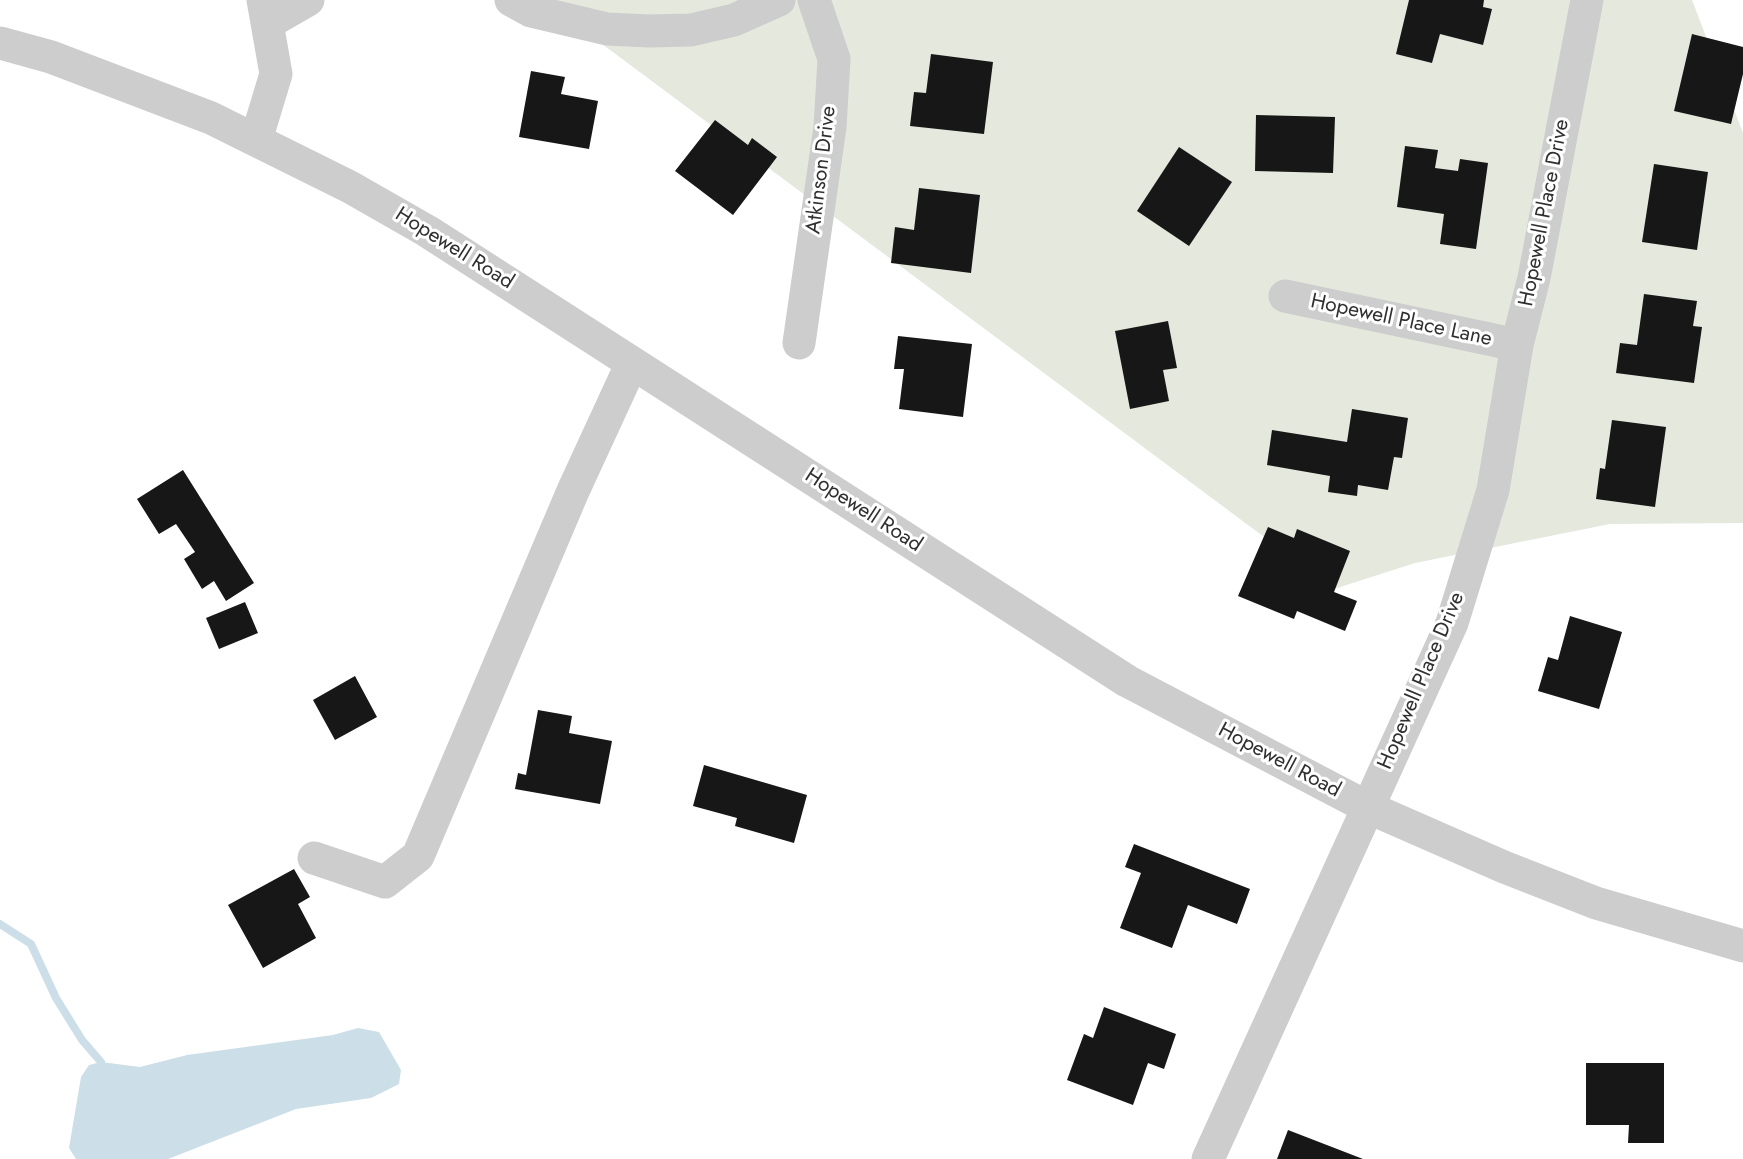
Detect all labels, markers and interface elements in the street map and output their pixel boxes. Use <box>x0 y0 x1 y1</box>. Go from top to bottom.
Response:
street label: Atkinson Drive <box>802 105 842 235</box>
street label: Hopewell Place Drive <box>1515 117 1575 309</box>
street label: Hopewell Road <box>390 203 518 295</box>
street label: Hopewell Place Lane <box>1308 289 1494 353</box>
street label: Hopewell Road <box>800 464 926 558</box>
street label: Hopewell Place Drive <box>1373 589 1471 773</box>
street label: Hopewell Road <box>1213 718 1345 804</box>

